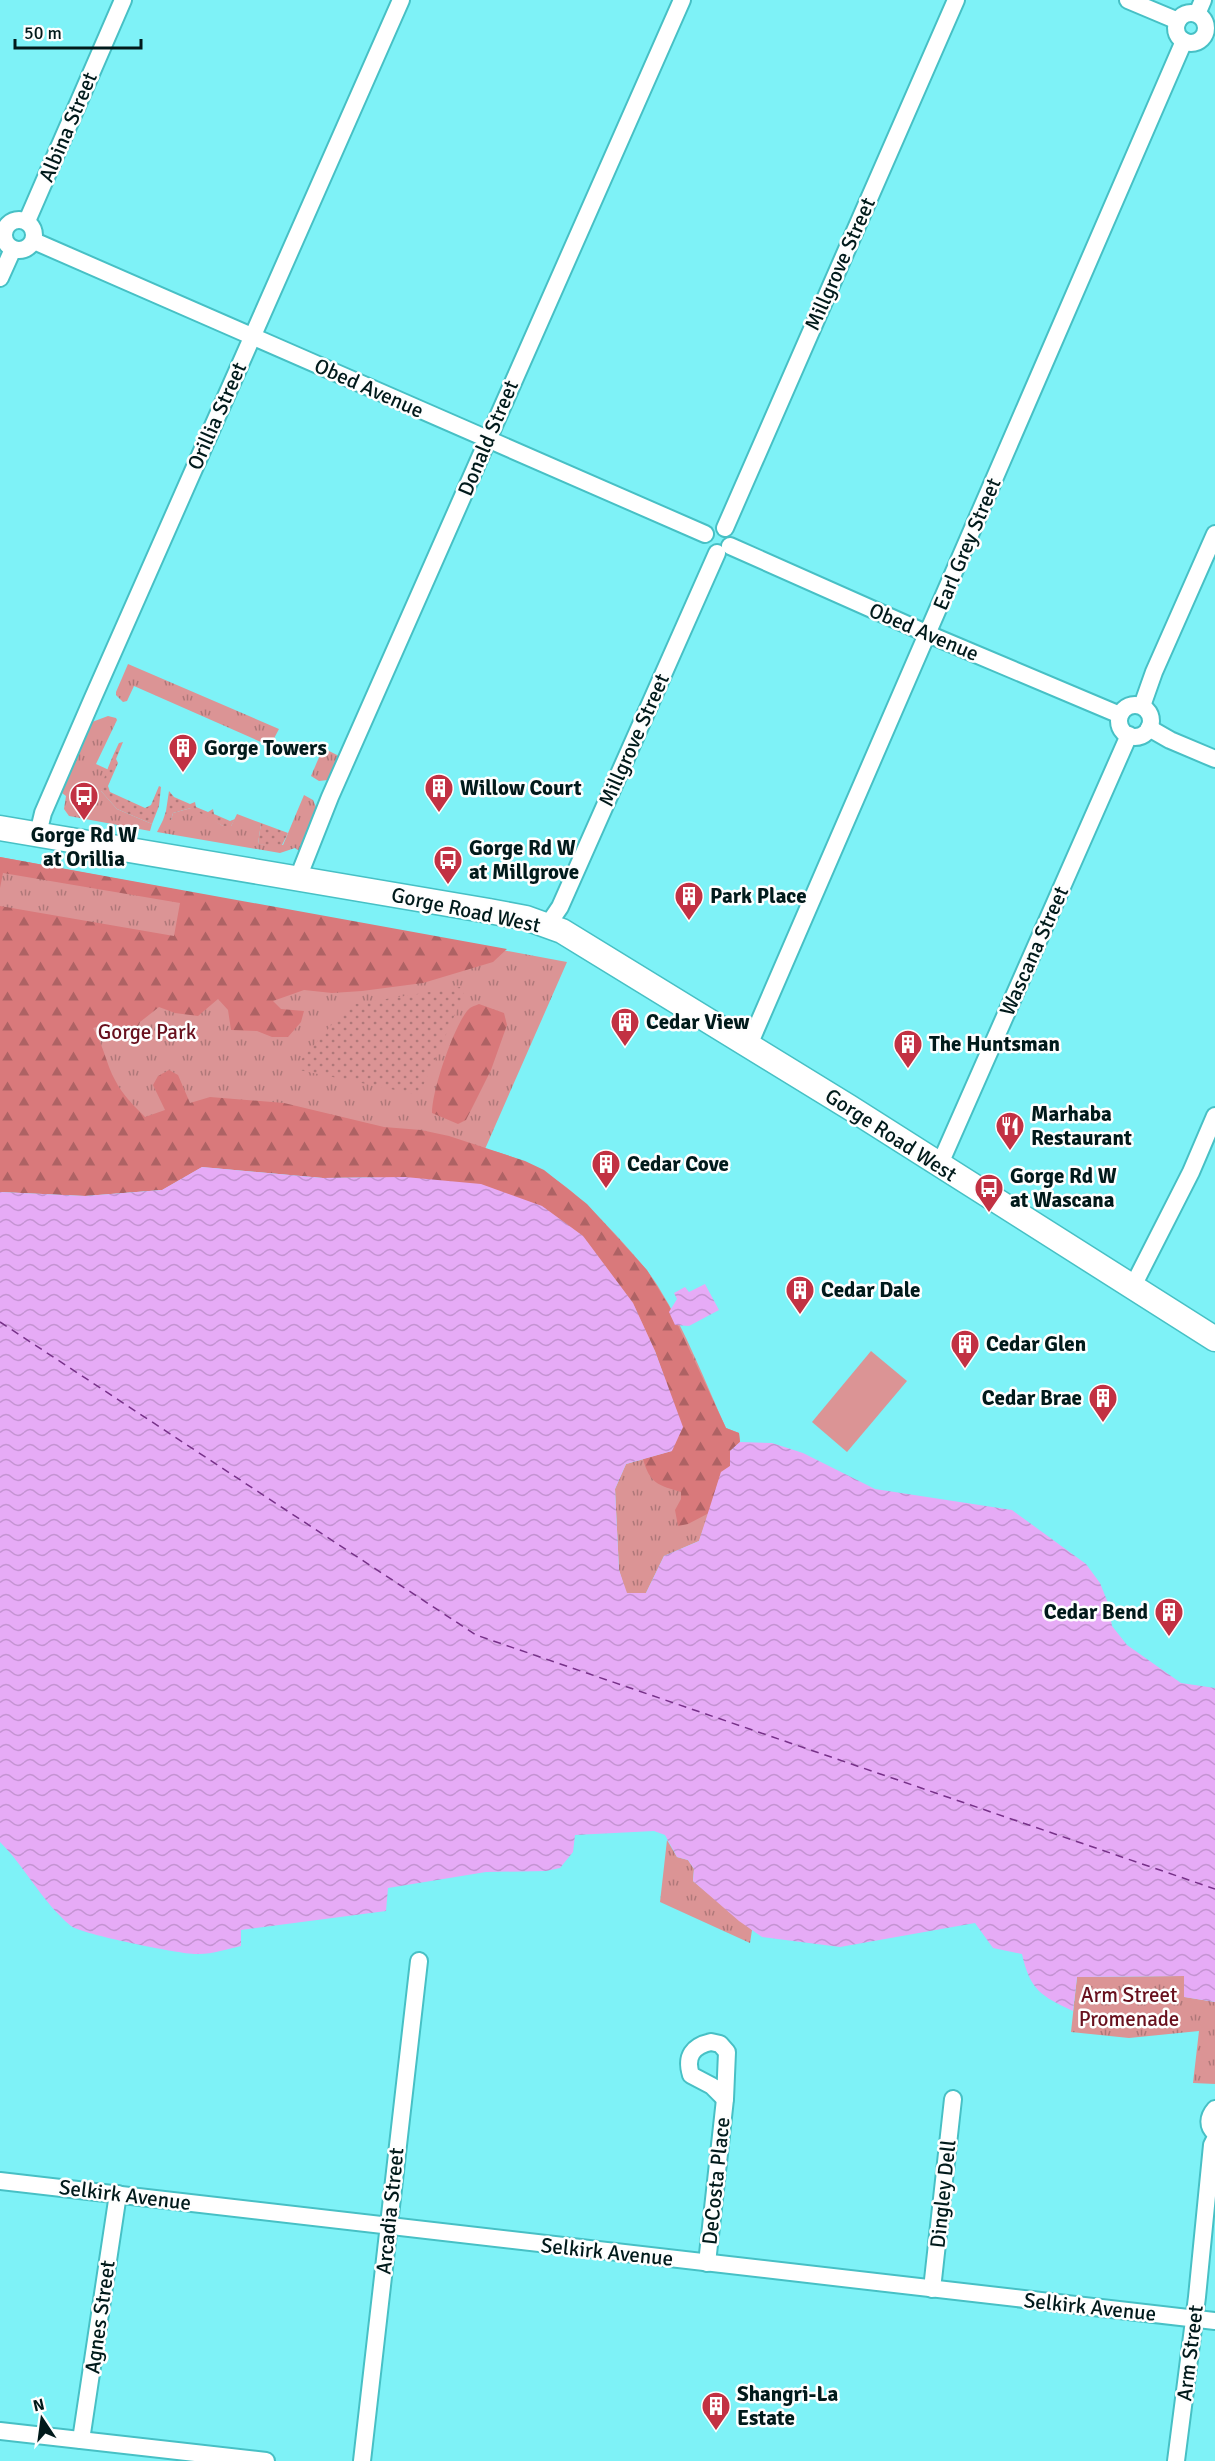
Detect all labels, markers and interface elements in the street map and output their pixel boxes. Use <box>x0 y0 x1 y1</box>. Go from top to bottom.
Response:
scale bar <box>15 12 141 50</box>
text: 50 m <box>24 22 62 44</box>
street label: Albina Street <box>33 68 103 186</box>
street label: Millgrove Street <box>799 193 881 335</box>
street label: Obed Avenue <box>310 352 428 424</box>
street label: Orillia Street <box>182 358 252 474</box>
street label: Donald Street <box>452 376 524 500</box>
street label: Earl Grey Street <box>927 474 1007 614</box>
street label: Obed Avenue <box>865 597 983 667</box>
street label: Millgrove Street <box>593 669 675 811</box>
building icon: Gorge Towers <box>167 732 199 774</box>
place label: Gorge Towers <box>204 735 327 761</box>
building icon: Willow Court <box>423 772 455 814</box>
place label: Willow Court <box>460 775 582 801</box>
bus stop icon: Gorge Rd W at Orillia <box>68 780 100 822</box>
place label: Gorge Rd W at Orillia <box>31 822 137 872</box>
place label: Gorge Rd W at Millgrove <box>469 835 579 885</box>
bus stop icon: Gorge Rd W at Millgrove <box>432 844 464 886</box>
building icon: Park Place <box>673 880 705 922</box>
street label: Gorge Road West <box>389 882 543 938</box>
street label: Wascana Street <box>994 882 1074 1020</box>
place label: Park Place <box>710 883 807 909</box>
building icon: Cedar View <box>609 1006 641 1048</box>
place label: Cedar View <box>646 1009 749 1035</box>
park label: Gorge Park <box>98 1019 197 1045</box>
building icon: The Huntsman <box>892 1028 924 1070</box>
place label: The Huntsman <box>929 1031 1060 1057</box>
street label: Gorge Road West <box>820 1083 962 1187</box>
place label: Marhaba Restaurant <box>1031 1101 1132 1151</box>
restaurant icon: Marhaba Restaurant <box>994 1110 1026 1152</box>
building icon: Cedar Cove <box>590 1148 622 1190</box>
place label: Cedar Cove <box>627 1151 729 1177</box>
place label: Gorge Rd W at Wascana <box>1010 1163 1117 1213</box>
bus stop icon: Gorge Rd W at Wascana <box>973 1172 1005 1214</box>
building icon: Cedar Dale <box>784 1274 816 1316</box>
place label: Cedar Dale <box>821 1277 920 1303</box>
building icon: Cedar Glen <box>949 1328 981 1370</box>
place label: Cedar Glen <box>986 1331 1086 1357</box>
building icon: Cedar Brae <box>1087 1382 1119 1424</box>
place label: Cedar Brae <box>982 1385 1082 1411</box>
building icon: Cedar Bend <box>1153 1596 1185 1638</box>
place label: Cedar Bend <box>1044 1599 1148 1625</box>
park label: Arm Street Promenade <box>1079 1982 1179 2032</box>
street label: DeCosta Place <box>696 2116 736 2246</box>
street label: Dingley Dell <box>924 2139 962 2249</box>
street label: Arcadia Street <box>370 2146 410 2276</box>
street label: Selkirk Avenue <box>57 2174 193 2216</box>
street label: Selkirk Avenue <box>540 2232 674 2272</box>
street label: Agnes Street <box>79 2259 121 2375</box>
street label: Selkirk Avenue <box>1023 2287 1157 2327</box>
street label: Arm Street <box>1171 2303 1209 2403</box>
place label: Shangri-La Estate <box>737 2381 838 2431</box>
north arrow <box>12 2389 72 2449</box>
building icon: Shangri-La Estate <box>700 2390 732 2432</box>
text: N <box>31 2394 47 2416</box>

